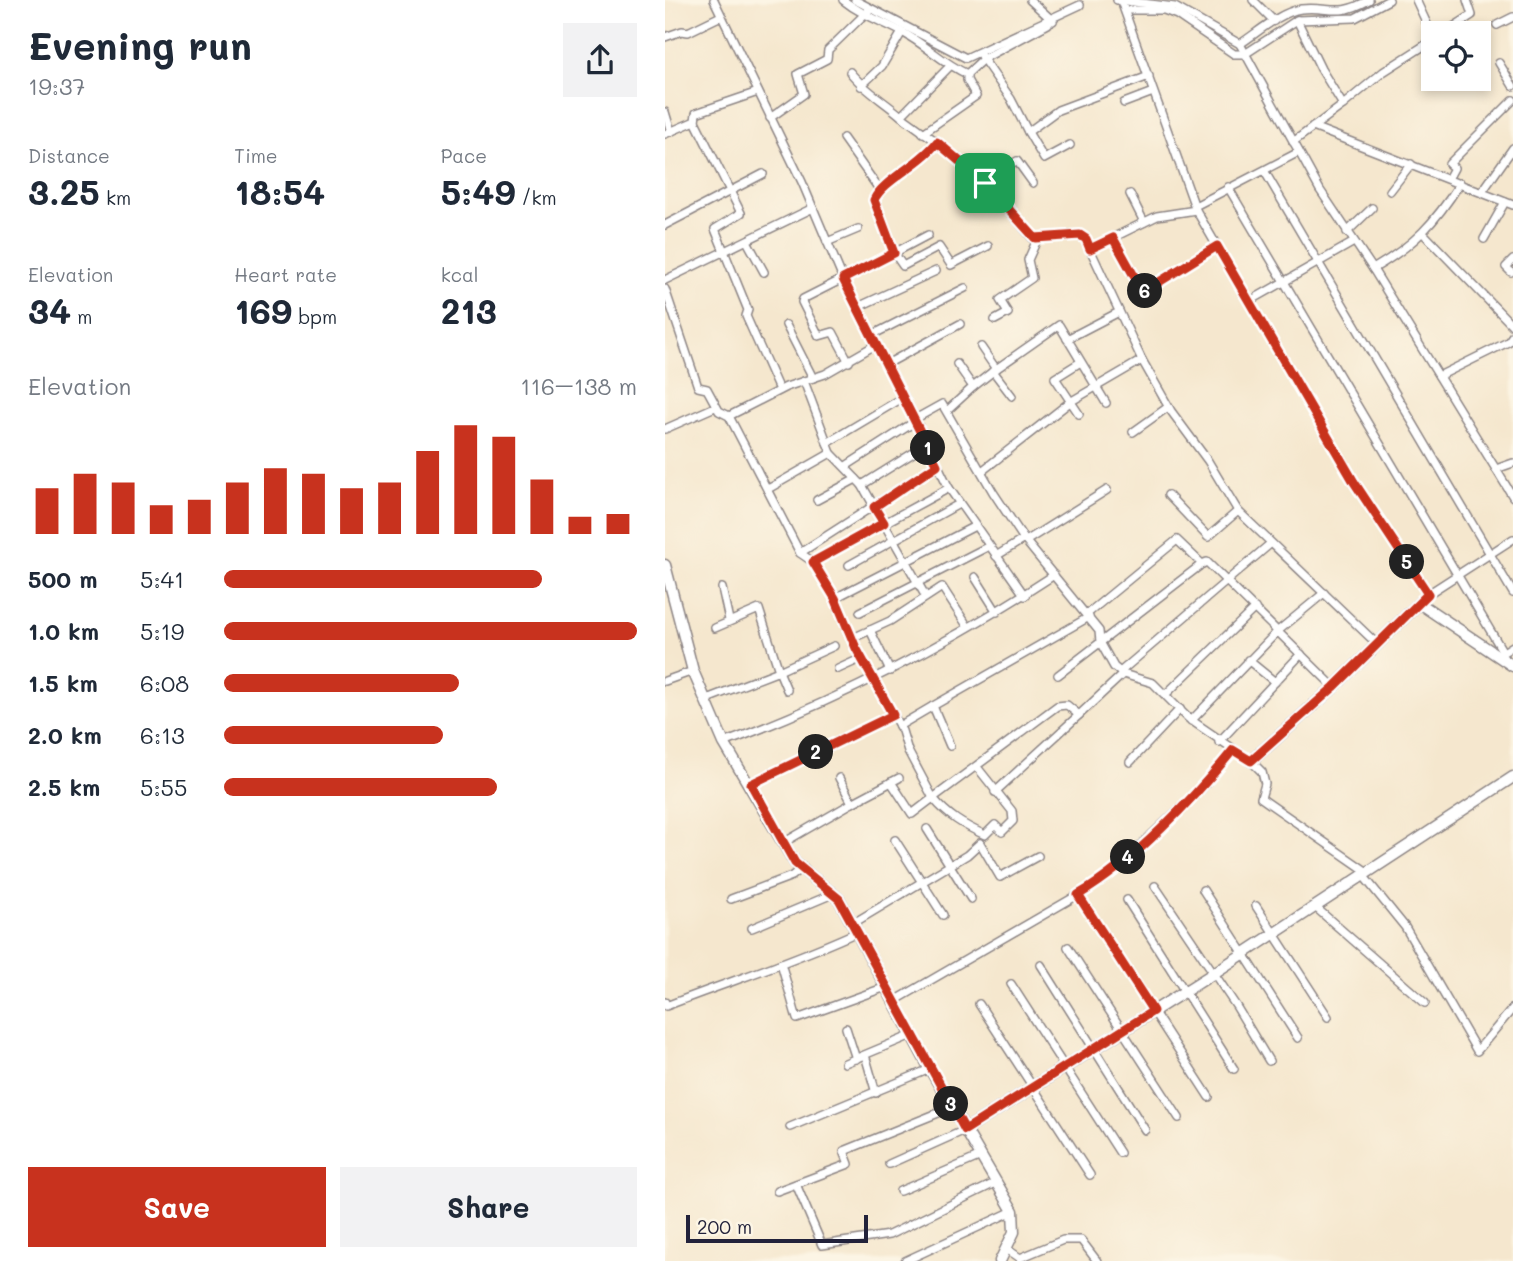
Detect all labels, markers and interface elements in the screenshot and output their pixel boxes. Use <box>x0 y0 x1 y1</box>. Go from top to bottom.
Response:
text: Evening run <box>28 20 252 70</box>
map controls <box>1421 21 1491 91</box>
button: locate <box>1421 21 1491 91</box>
button: share <box>563 23 637 97</box>
text: 19:37 <box>28 71 85 101</box>
text: Distance <box>28 143 110 168</box>
text: Time <box>234 143 278 168</box>
text: Pace <box>441 143 487 168</box>
pin <box>955 153 1015 213</box>
icon: arrive <box>966 164 1004 202</box>
text: 3.25 <box>28 168 100 214</box>
text: 18:54 <box>234 168 325 214</box>
text: 5:49 <box>441 168 515 214</box>
text: km <box>100 185 131 210</box>
text: /km <box>515 185 557 210</box>
text: Elevation <box>28 262 113 287</box>
text: Heart rate <box>234 262 337 287</box>
text: kcal <box>441 262 479 287</box>
pin: 6 <box>1127 274 1163 308</box>
text: 6 <box>1139 278 1150 303</box>
text: 34 <box>28 287 71 333</box>
text: 169 <box>234 287 292 333</box>
text: 213 <box>441 287 497 333</box>
text: m <box>71 304 92 329</box>
text: bpm <box>292 304 337 329</box>
text: Elevation <box>28 371 131 401</box>
text: 116–138 m <box>520 371 637 401</box>
pin: 1 <box>911 430 945 466</box>
text: 1 <box>923 435 932 460</box>
pin: 5 <box>1389 544 1425 580</box>
text: 5 <box>1401 549 1412 574</box>
text: 500 m <box>28 564 98 594</box>
text: 5:41 <box>140 564 184 594</box>
text: 1.0 km <box>28 616 99 646</box>
text: 5:19 <box>140 616 184 646</box>
text: 1.5 km <box>28 668 98 698</box>
text: 6:08 <box>140 668 189 698</box>
text: 2.0 km <box>28 720 102 750</box>
text: 6:13 <box>140 720 185 750</box>
pin: 2 <box>799 734 833 770</box>
text: 2 <box>810 739 821 764</box>
text: 2.5 km <box>28 772 100 802</box>
text: 5:55 <box>140 772 187 802</box>
pin: 4 <box>1111 840 1145 874</box>
text: 4 <box>1121 844 1134 869</box>
pin: 3 <box>933 1086 969 1122</box>
text: 3 <box>945 1091 956 1116</box>
button: Save <box>28 1167 326 1247</box>
button: Share <box>340 1167 637 1247</box>
scale bar <box>686 1212 868 1244</box>
text: 200 m <box>697 1214 752 1239</box>

